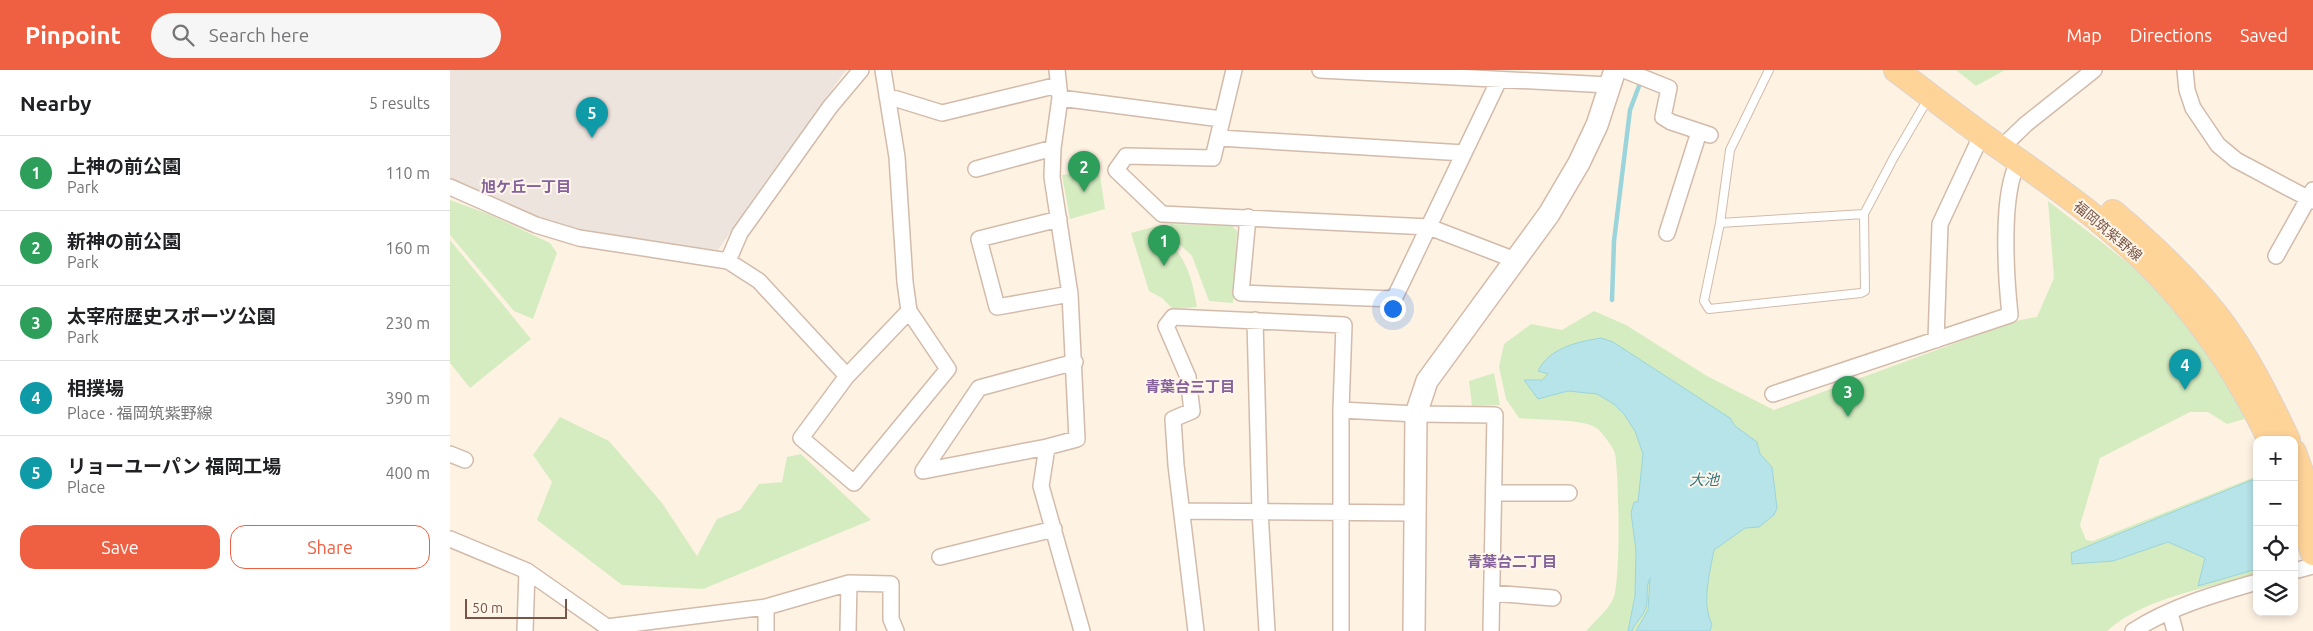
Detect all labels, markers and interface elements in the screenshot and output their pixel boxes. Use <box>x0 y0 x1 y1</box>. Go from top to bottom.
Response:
search box <box>151 13 501 58</box>
icon: search <box>169 21 197 49</box>
text: Pinpoint <box>25 22 121 49</box>
text: Search here <box>209 24 309 46</box>
text: Map <box>2066 25 2102 45</box>
text: Directions <box>2130 25 2212 45</box>
text: Saved <box>2240 25 2288 45</box>
text: Nearby <box>20 91 91 115</box>
text: 5 results <box>369 94 430 112</box>
pin: 5 <box>576 97 608 138</box>
pin: 2 <box>1068 151 1100 192</box>
text: 上神の前公園 <box>67 155 181 177</box>
text: 1 <box>31 164 41 182</box>
text: 110 m <box>385 164 430 182</box>
text: Park <box>67 178 99 196</box>
district label: 旭ケ丘一丁目 <box>481 178 571 195</box>
street label: 福岡筑紫野線 <box>2071 198 2145 264</box>
pin: 1 <box>1148 225 1180 266</box>
text: 新神の前公園 <box>67 230 181 252</box>
text: 2 <box>31 239 41 257</box>
text: 160 m <box>385 239 430 257</box>
text: Park <box>67 253 99 271</box>
your location <box>1380 296 1406 322</box>
text: 太宰府歴史スポーツ公園 <box>67 305 276 327</box>
text: 3 <box>31 314 41 332</box>
text: 230 m <box>385 314 430 332</box>
text: Park <box>67 328 99 346</box>
pin: 4 <box>2169 349 2201 390</box>
pin: 3 <box>1832 376 1864 417</box>
text: 相撲場 <box>67 377 124 399</box>
district label: 青葉台三丁目 <box>1145 378 1235 395</box>
text: 4 <box>31 389 41 407</box>
text: 390 m <box>385 389 430 407</box>
text: Place · 福岡筑紫野線 <box>67 404 213 422</box>
map controls <box>2253 436 2298 616</box>
button: + <box>2253 436 2298 481</box>
text: リョーユーパン 福岡工場 <box>67 455 281 477</box>
text: 5 <box>31 464 41 482</box>
text: 400 m <box>385 464 430 482</box>
water label: 大池 <box>1689 471 1721 488</box>
text: Place <box>67 478 105 496</box>
button: − <box>2253 481 2298 526</box>
button: Save <box>20 525 220 569</box>
button: Share <box>230 525 430 569</box>
button: locate <box>2253 526 2298 571</box>
district label: 青葉台二丁目 <box>1467 553 1557 570</box>
button: layers <box>2253 571 2298 616</box>
scale bar <box>465 596 568 619</box>
text: 50 m <box>472 600 503 616</box>

